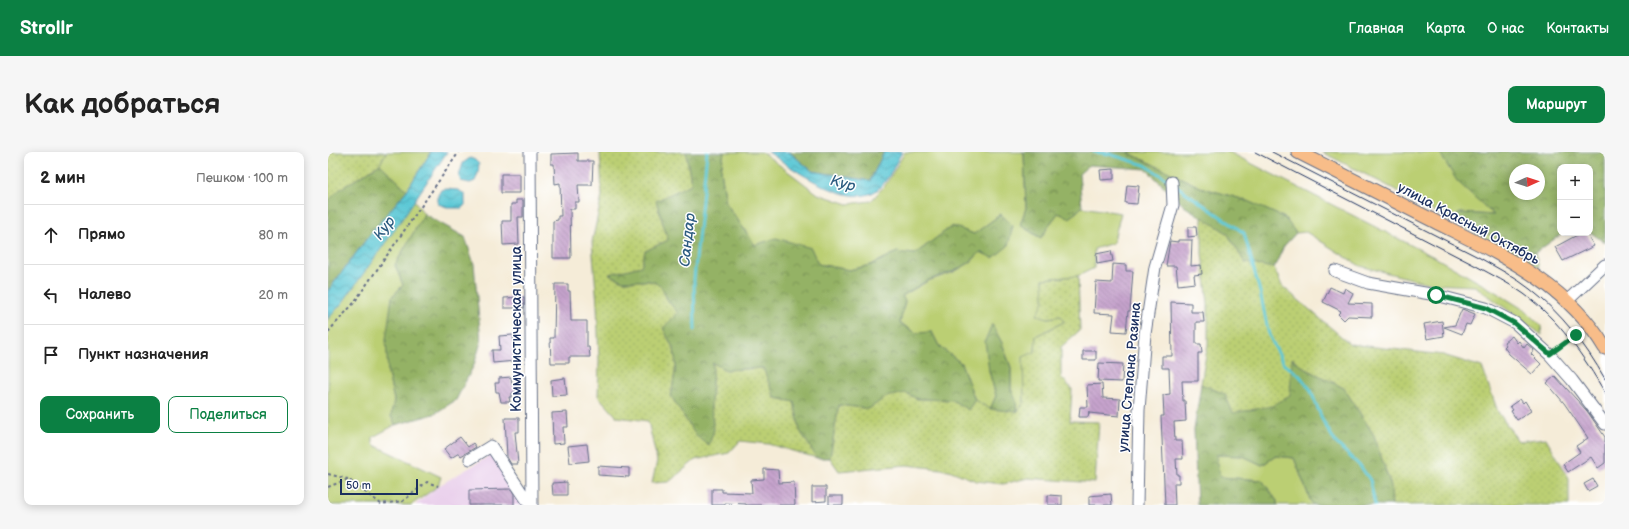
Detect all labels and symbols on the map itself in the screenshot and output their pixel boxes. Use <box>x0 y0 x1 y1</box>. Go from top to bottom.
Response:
north arrow <box>1509 164 1545 200</box>
water label: Кур <box>828 171 858 196</box>
street label: улица Красный Октябрь <box>1395 179 1543 268</box>
water label: Кур <box>369 212 400 244</box>
water label: Сандар <box>675 212 700 268</box>
street label: Коммунистическая улица <box>508 245 525 412</box>
route start <box>1427 286 1445 304</box>
street label: улица Степана Разина <box>1114 301 1145 453</box>
route end <box>1567 326 1585 344</box>
scale bar <box>340 477 418 496</box>

